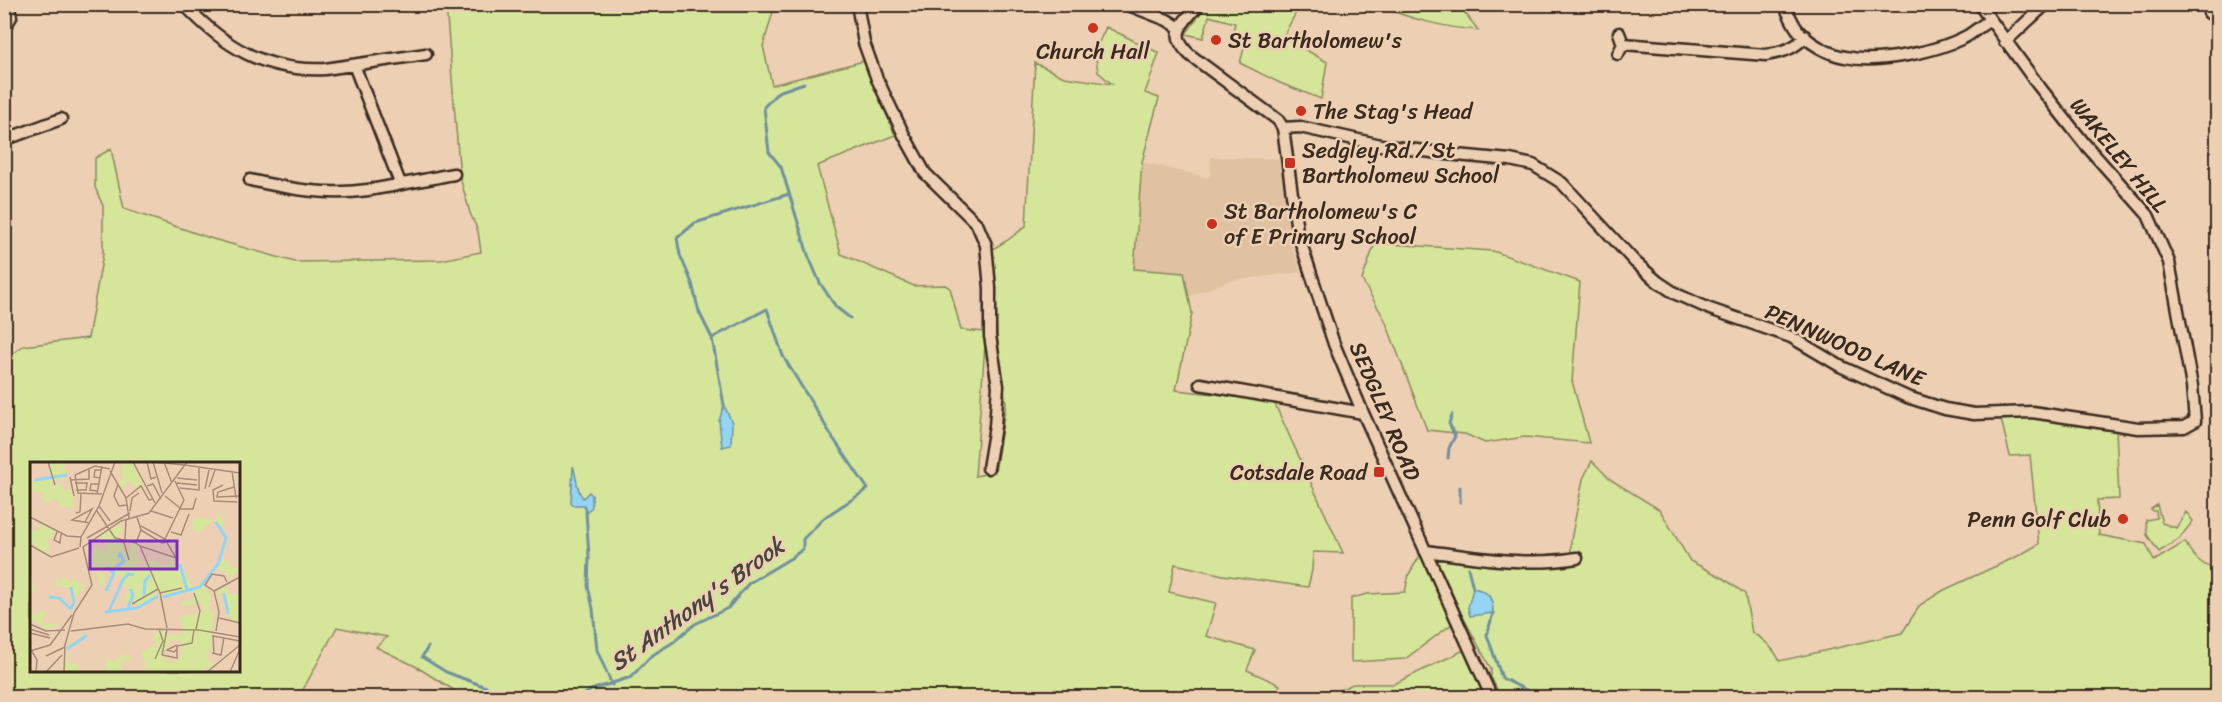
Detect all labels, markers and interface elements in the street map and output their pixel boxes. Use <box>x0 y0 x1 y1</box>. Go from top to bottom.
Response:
marker: Church Hall <box>1086 21 1100 35</box>
place label: St Bartholomew's <box>1228 21 1403 60</box>
place label: Church Hall <box>1036 32 1150 71</box>
marker: St Bartholomew's <box>1209 33 1223 47</box>
street label: WAKELEY HILL <box>2060 88 2179 222</box>
place label: The Stag's Head <box>1313 92 1474 131</box>
marker: The Stag's Head <box>1294 104 1308 118</box>
place label: Sedgley Rd / St Bartholomew School <box>1302 131 1500 195</box>
marker: Sedgley Rd / St Bartholomew School <box>1283 156 1297 170</box>
place label: St Bartholomew's C of E Primary School <box>1224 192 1418 256</box>
marker: St Bartholomew's C of E Primary School <box>1205 217 1219 231</box>
street label: PENNWOOD LANE <box>1759 292 1933 398</box>
street label: SEDGLEY ROAD <box>1338 335 1432 488</box>
place label: Cotsdale Road <box>1230 453 1368 492</box>
inset map <box>30 462 240 672</box>
marker: Cotsdale Road <box>1372 465 1386 479</box>
place label: Penn Golf Club <box>1967 500 2111 539</box>
marker: Penn Golf Club <box>2116 512 2130 526</box>
water label: St Anthony's Brook <box>600 525 795 682</box>

